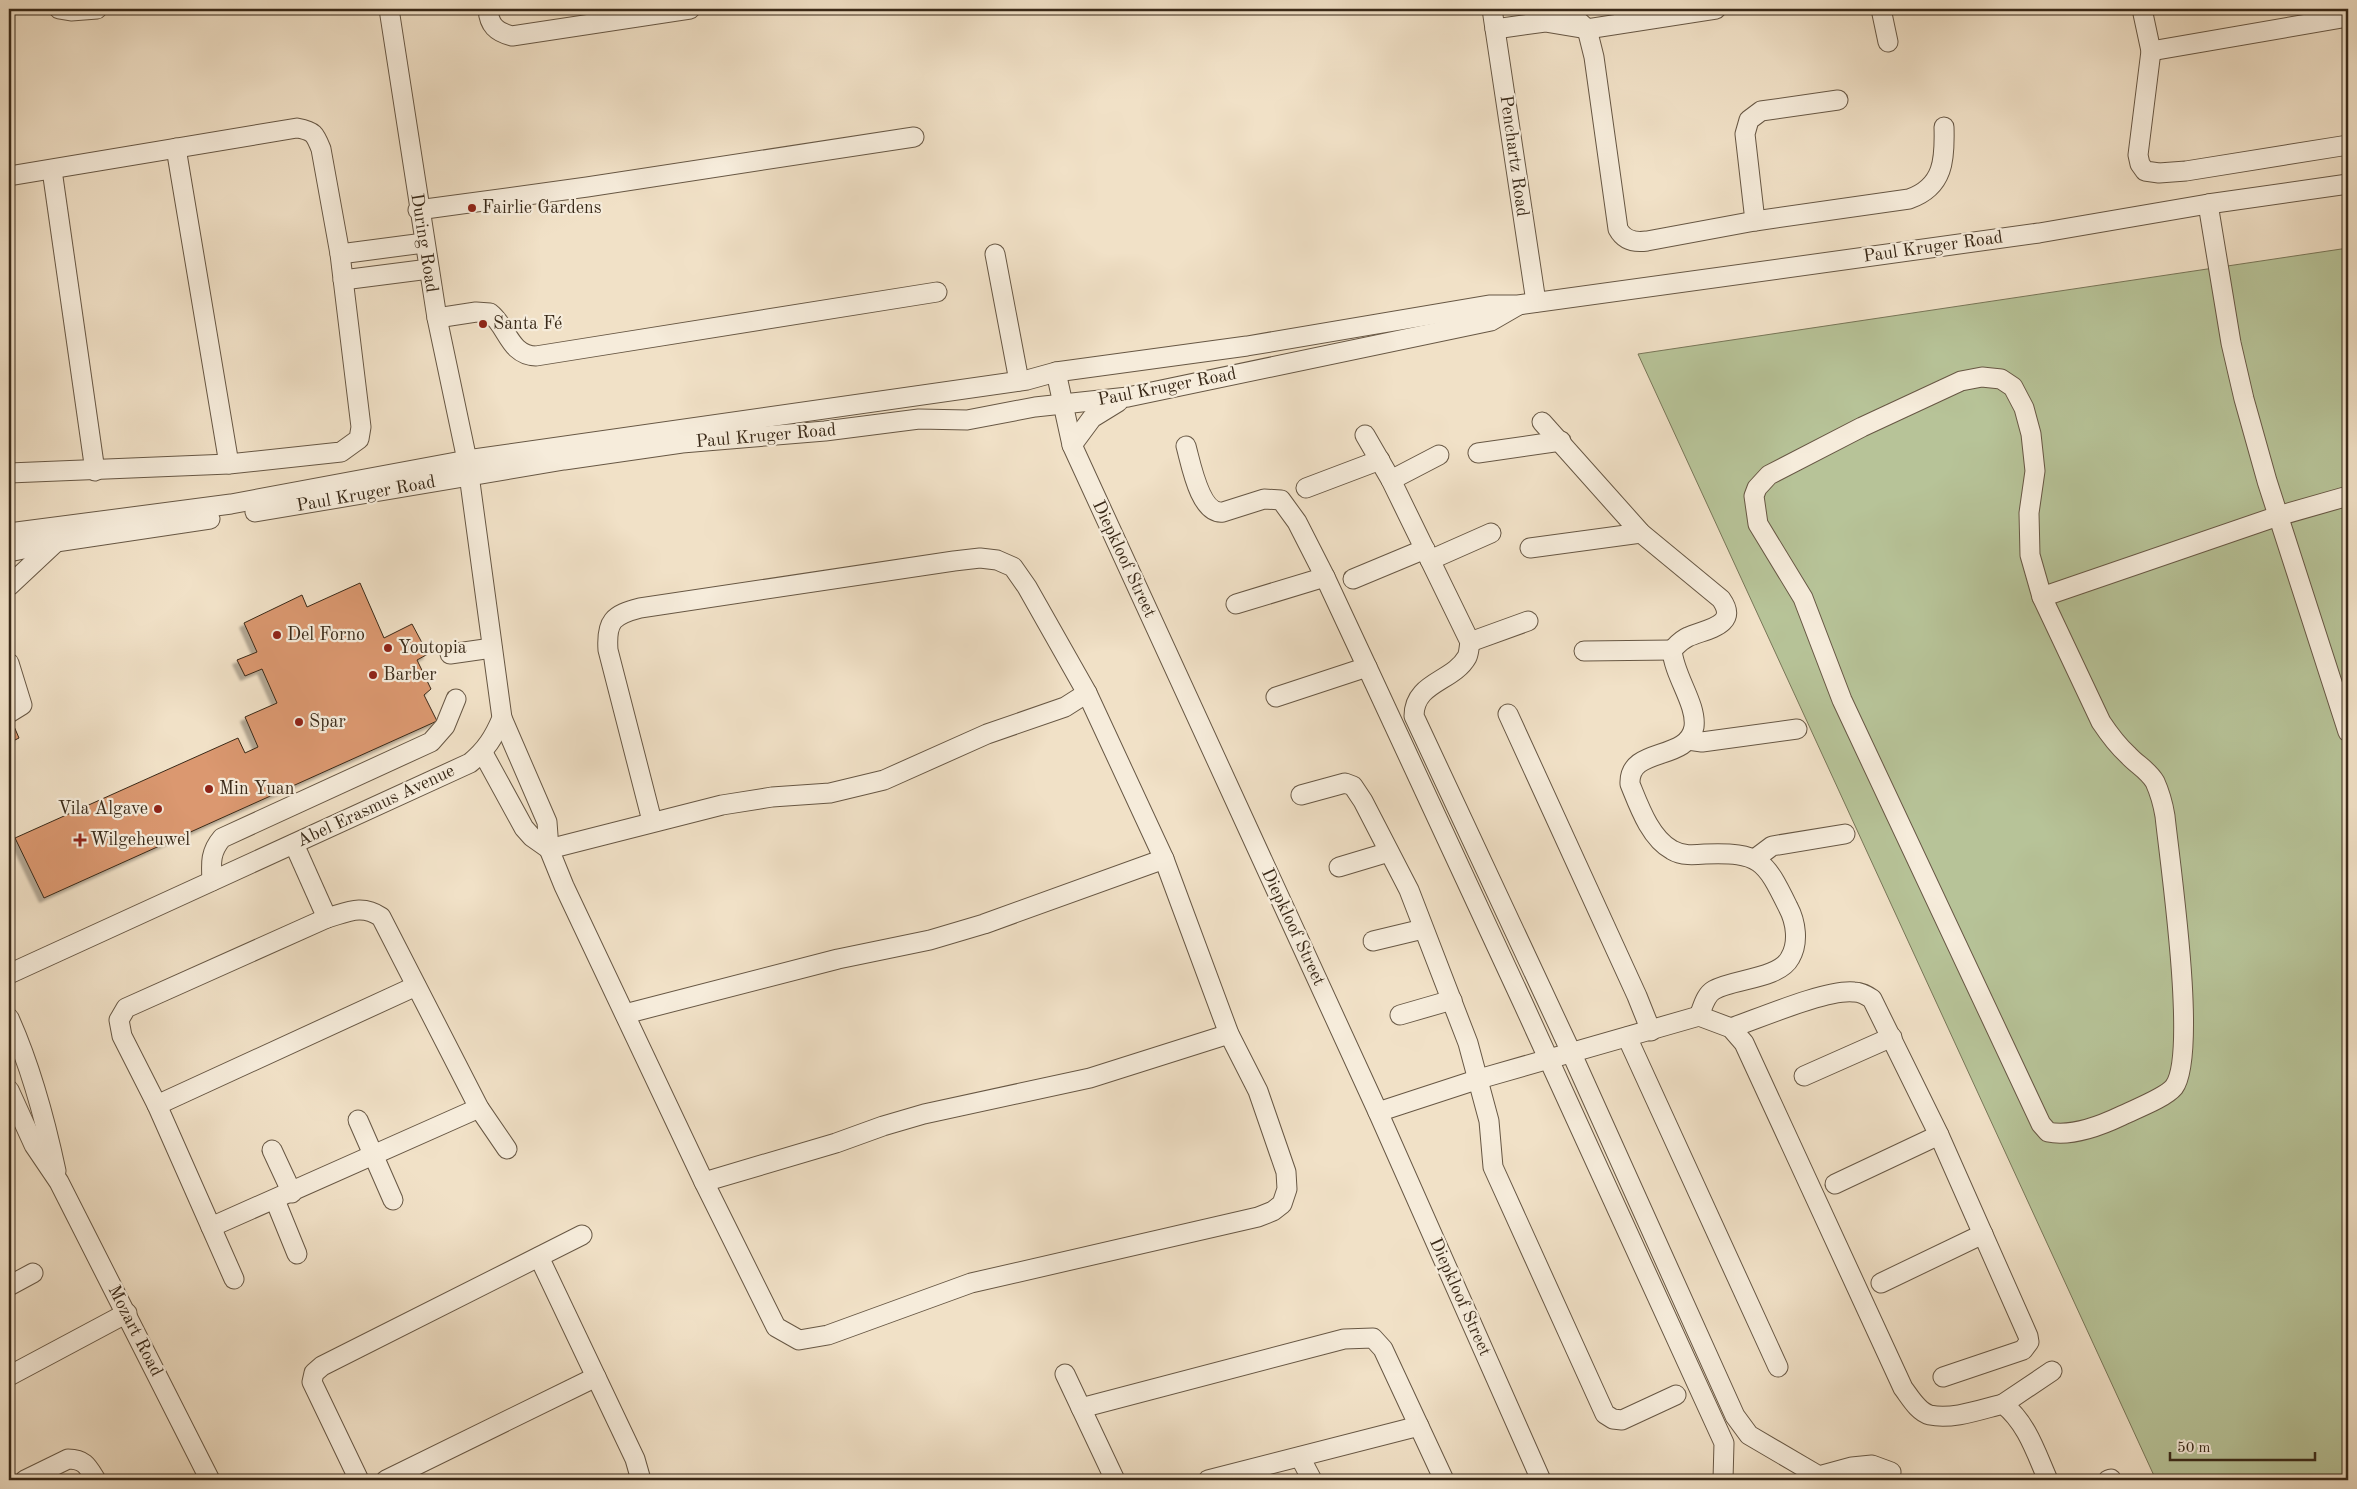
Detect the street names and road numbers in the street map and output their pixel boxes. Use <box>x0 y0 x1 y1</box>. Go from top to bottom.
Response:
street label: Penchartz Road <box>1497 94 1531 218</box>
street label: During Road <box>407 192 441 294</box>
street label: Paul Kruger Road <box>1862 228 2004 266</box>
street label: Paul Kruger Road <box>1096 365 1238 409</box>
street label: Paul Kruger Road <box>695 421 837 451</box>
street label: Paul Kruger Road <box>295 473 437 515</box>
street label: Diepkloof Street <box>1089 498 1159 620</box>
street label: Abel Erasmus Avenue <box>294 762 458 850</box>
street label: Diepkloof Street <box>1258 866 1328 988</box>
street label: Diepkloof Street <box>1426 1235 1494 1359</box>
street label: Mozart Road <box>104 1283 166 1379</box>

